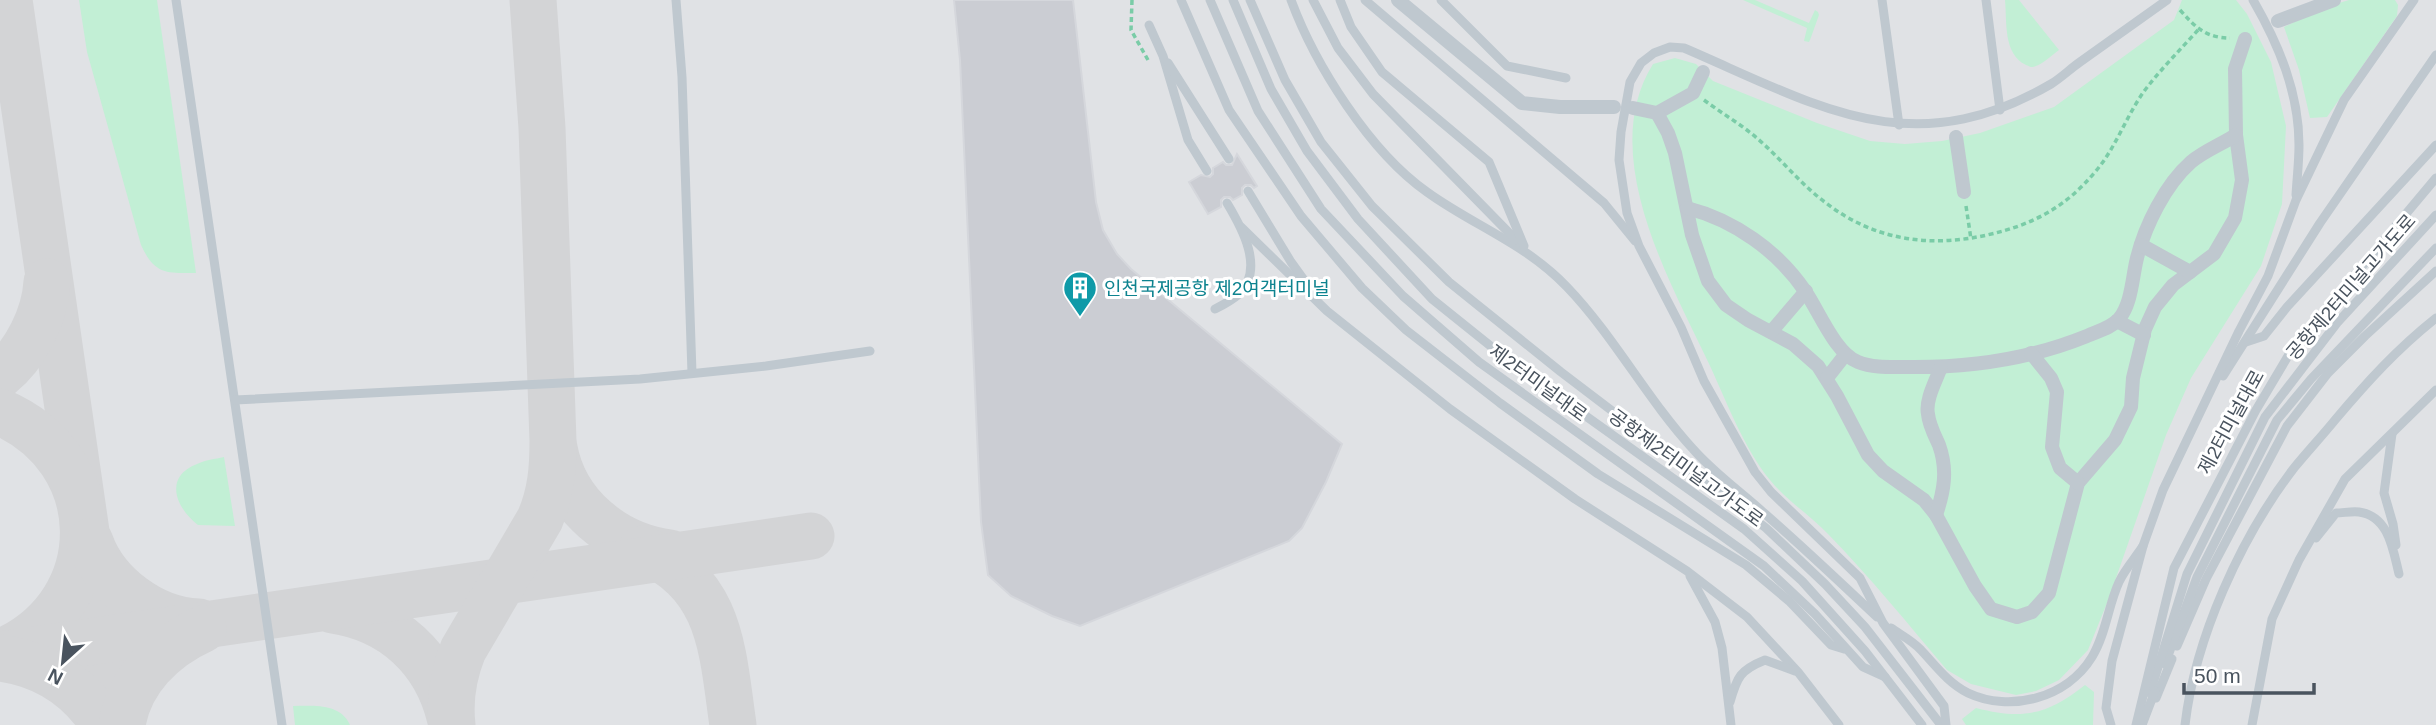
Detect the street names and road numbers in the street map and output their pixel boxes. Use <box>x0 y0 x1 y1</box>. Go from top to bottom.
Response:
street label: 공항제2터미널고가도로 <box>2282 210 2420 364</box>
street label: 제2터미널대로 <box>1485 341 1591 425</box>
street label: 제2터미널대로 <box>2194 366 2268 478</box>
street label: 공항제2터미널고가도로 <box>1605 405 1767 531</box>

